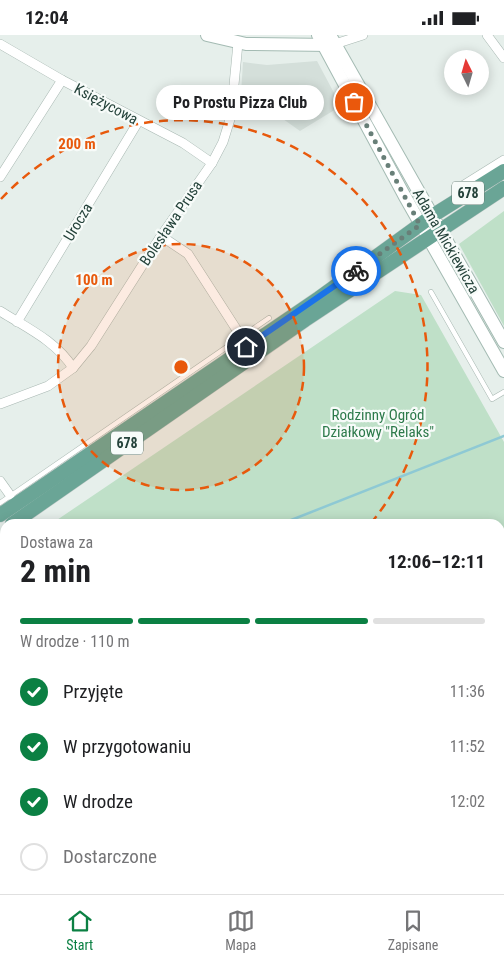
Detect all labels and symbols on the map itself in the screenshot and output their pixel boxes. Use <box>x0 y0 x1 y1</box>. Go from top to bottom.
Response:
north arrow <box>444 50 489 95</box>
street label: Księżycowa <box>71 80 141 128</box>
pin <box>333 81 375 123</box>
callout: Po Prostu Pizza Club <box>156 85 324 119</box>
text: 200 m <box>58 135 96 153</box>
street label: Bolesława Prusa <box>136 177 206 269</box>
road number: 678 <box>452 181 484 205</box>
street label: Adama Mickiewicza <box>409 185 483 297</box>
street label: Urocza <box>60 200 96 244</box>
courier <box>331 246 381 296</box>
text: 100 m <box>75 271 113 289</box>
pin <box>225 326 267 368</box>
centre of rings <box>172 358 190 376</box>
park label: Rodzinny Ogród Działkowy "Relaks" <box>322 406 434 441</box>
road number: 678 <box>111 431 143 454</box>

